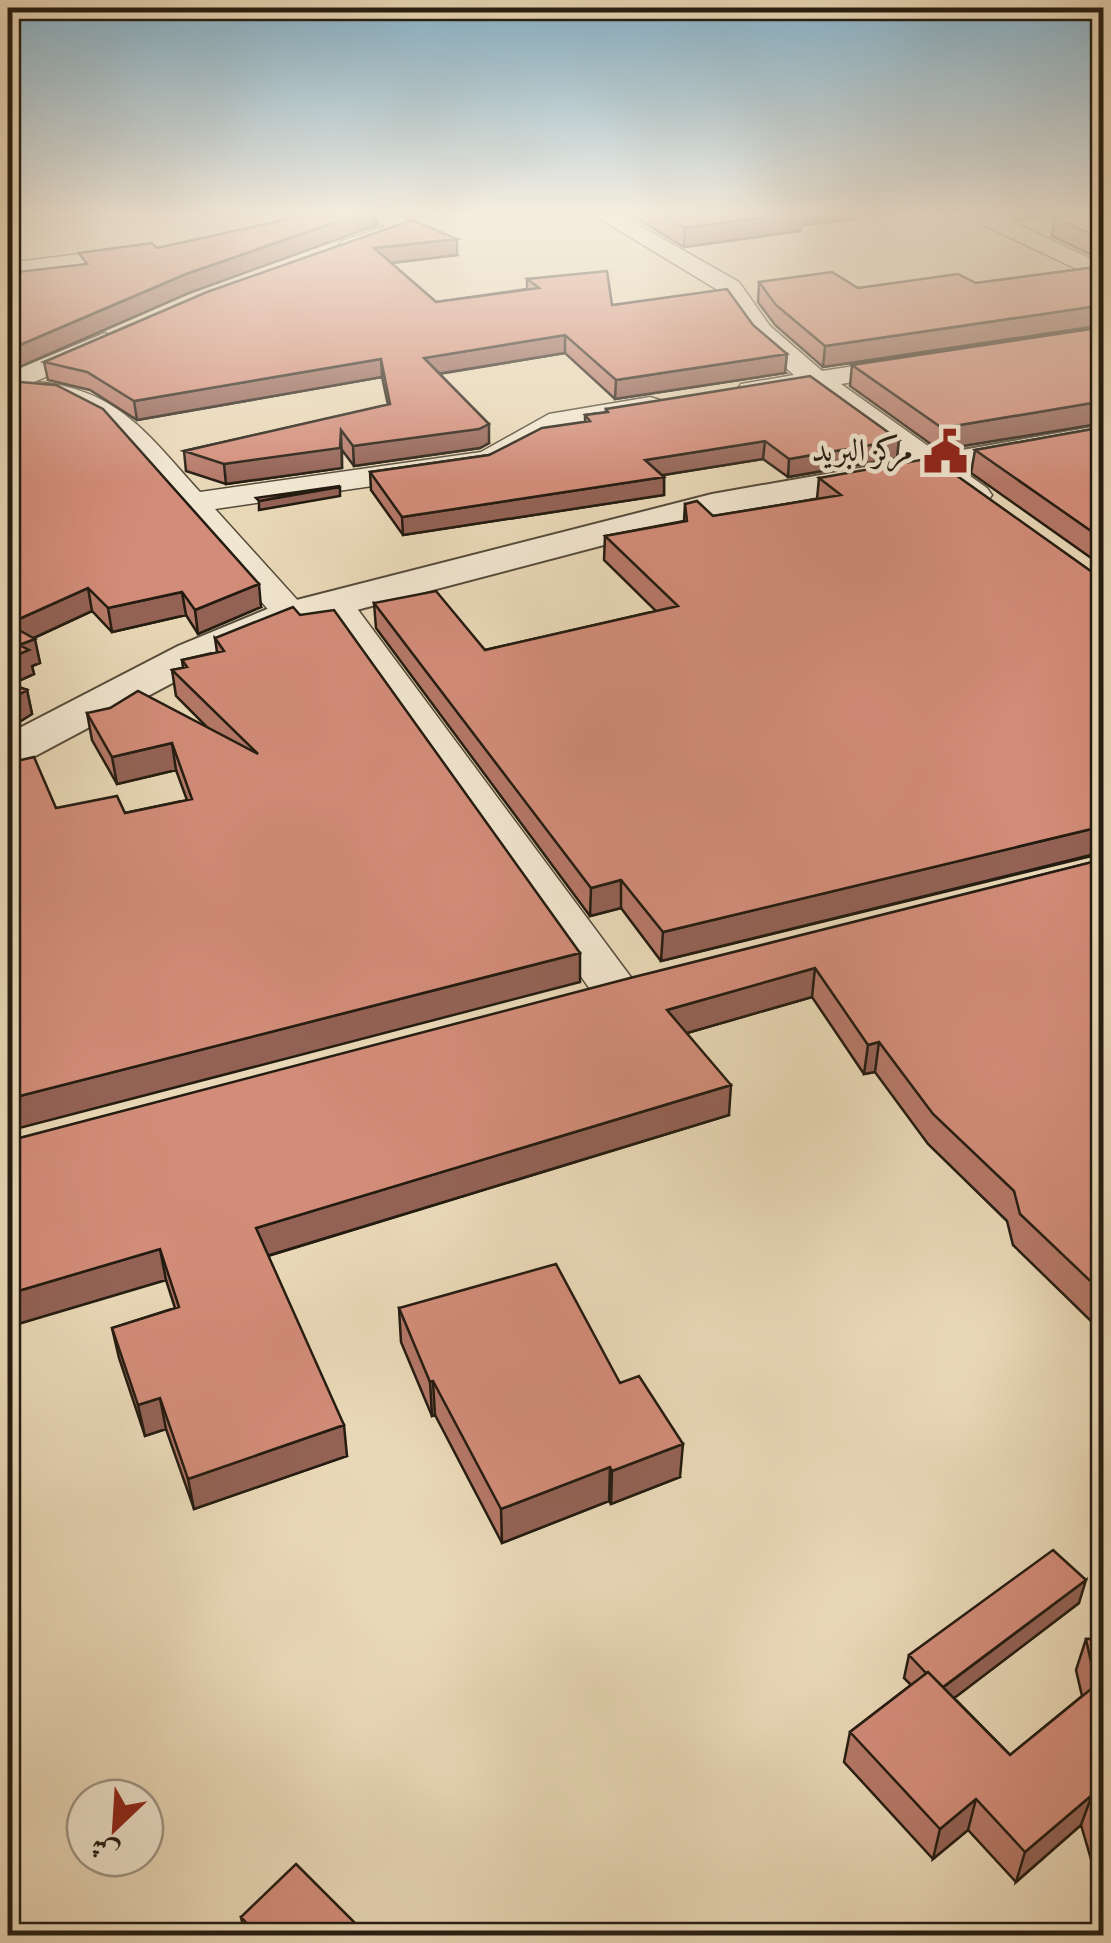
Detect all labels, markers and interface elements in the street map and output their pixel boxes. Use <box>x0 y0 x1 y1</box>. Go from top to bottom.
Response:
public building icon: مركز البريد <box>922 428 970 476</box>
place label: مركز البريد <box>812 432 913 472</box>
north arrow <box>65 1778 165 1878</box>
text: ش <box>85 1828 125 1871</box>

